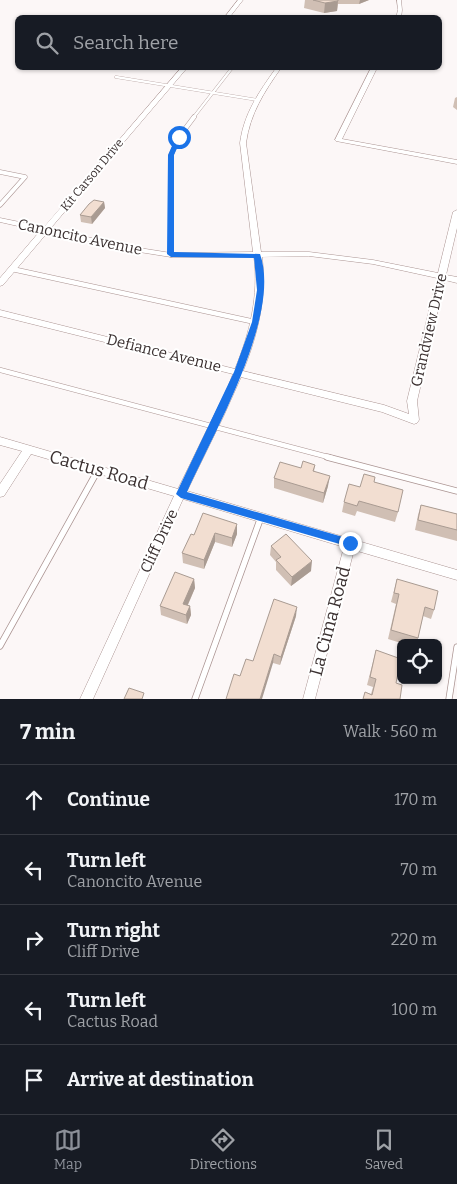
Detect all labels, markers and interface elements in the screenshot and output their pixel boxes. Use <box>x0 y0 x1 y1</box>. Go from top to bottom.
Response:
search box <box>15 15 442 70</box>
icon: search <box>33 29 61 57</box>
text: Search here <box>73 31 178 54</box>
route start <box>168 126 191 149</box>
street label: Kit Carson Drive <box>58 136 126 214</box>
street label: Canoncito Avenue <box>16 215 144 259</box>
street label: Grandview Drive <box>407 272 451 388</box>
street label: Defiance Avenue <box>105 330 223 376</box>
street label: Cactus Road <box>47 445 151 495</box>
street label: Cliff Drive <box>136 506 182 576</box>
route end <box>339 532 362 555</box>
street label: La Cima Road <box>305 563 355 678</box>
map controls <box>397 639 442 684</box>
button: locate <box>397 639 442 684</box>
text: 7 min <box>20 719 75 745</box>
text: Walk · 560 m <box>343 722 437 741</box>
icon: ahead <box>20 786 48 814</box>
text: Continue <box>67 788 150 811</box>
text: 170 m <box>394 790 437 809</box>
text: Turn left <box>67 849 146 872</box>
icon: left <box>20 856 48 884</box>
text: 70 m <box>401 860 437 879</box>
text: Canoncito Avenue <box>67 872 202 891</box>
text: Turn right <box>67 919 160 942</box>
icon: right <box>20 926 48 954</box>
text: 220 m <box>391 930 437 949</box>
text: Cliff Drive <box>67 942 140 961</box>
text: Turn left <box>67 989 146 1012</box>
icon: left <box>20 996 48 1024</box>
text: 100 m <box>392 1000 437 1019</box>
text: Cactus Road <box>67 1012 158 1031</box>
icon: arrive <box>20 1066 48 1094</box>
text: Arrive at destination <box>67 1068 254 1091</box>
tab: Map <box>54 1126 82 1173</box>
tab: Directions <box>190 1126 257 1173</box>
tab: Saved <box>365 1126 403 1173</box>

